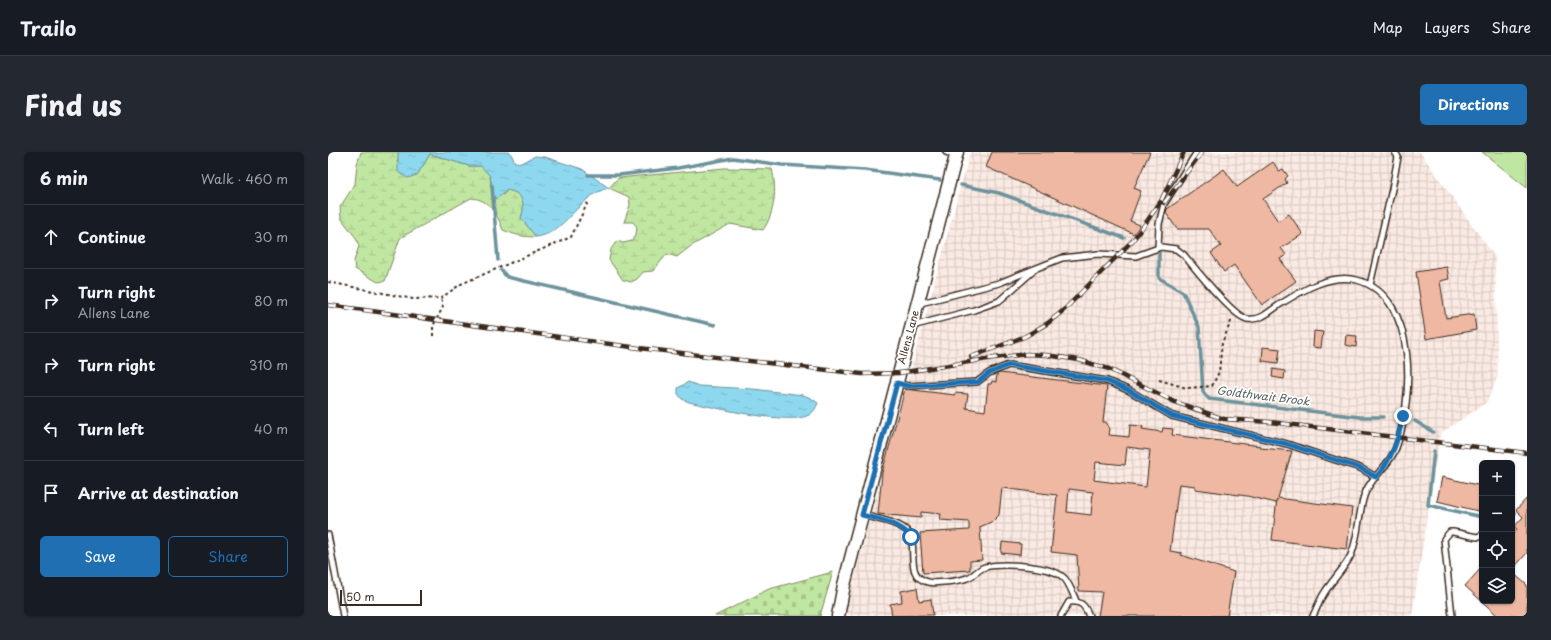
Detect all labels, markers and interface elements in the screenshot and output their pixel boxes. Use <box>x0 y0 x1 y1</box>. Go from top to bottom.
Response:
text: Trailo <box>20 14 76 42</box>
text: Map <box>1373 17 1403 38</box>
text: Layers <box>1425 17 1470 38</box>
text: Share <box>1492 17 1531 38</box>
text: Find us <box>24 83 122 126</box>
button: Directions <box>1420 84 1527 125</box>
text: 6 min <box>40 165 88 191</box>
text: Walk · 460 m <box>201 169 288 188</box>
text: Continue <box>78 225 146 248</box>
icon: ahead <box>40 226 62 248</box>
text: 30 m <box>254 227 288 246</box>
text: Turn right <box>78 280 155 303</box>
icon: right <box>40 290 62 312</box>
text: 80 m <box>254 291 288 310</box>
text: Allens Lane <box>78 303 150 322</box>
street label: Allens Lane <box>893 308 922 366</box>
text: Turn right <box>78 353 155 376</box>
icon: right <box>40 354 62 376</box>
text: 310 m <box>249 355 288 374</box>
water label: Goldthwait Brook <box>1216 381 1312 410</box>
route end <box>1394 407 1412 425</box>
text: Turn left <box>78 417 144 440</box>
icon: left <box>40 418 62 440</box>
text: 40 m <box>254 419 288 438</box>
map controls <box>1479 460 1515 604</box>
button: + <box>1479 460 1515 496</box>
text: Arrive at destination <box>78 481 239 504</box>
icon: arrive <box>40 482 62 504</box>
button: − <box>1479 496 1515 532</box>
route start <box>902 528 920 546</box>
button: locate <box>1479 532 1515 568</box>
button: Save <box>40 536 160 577</box>
button: Share <box>168 536 288 577</box>
button: layers <box>1479 568 1515 604</box>
scale bar <box>340 588 422 607</box>
text: 50 m <box>346 588 375 605</box>

